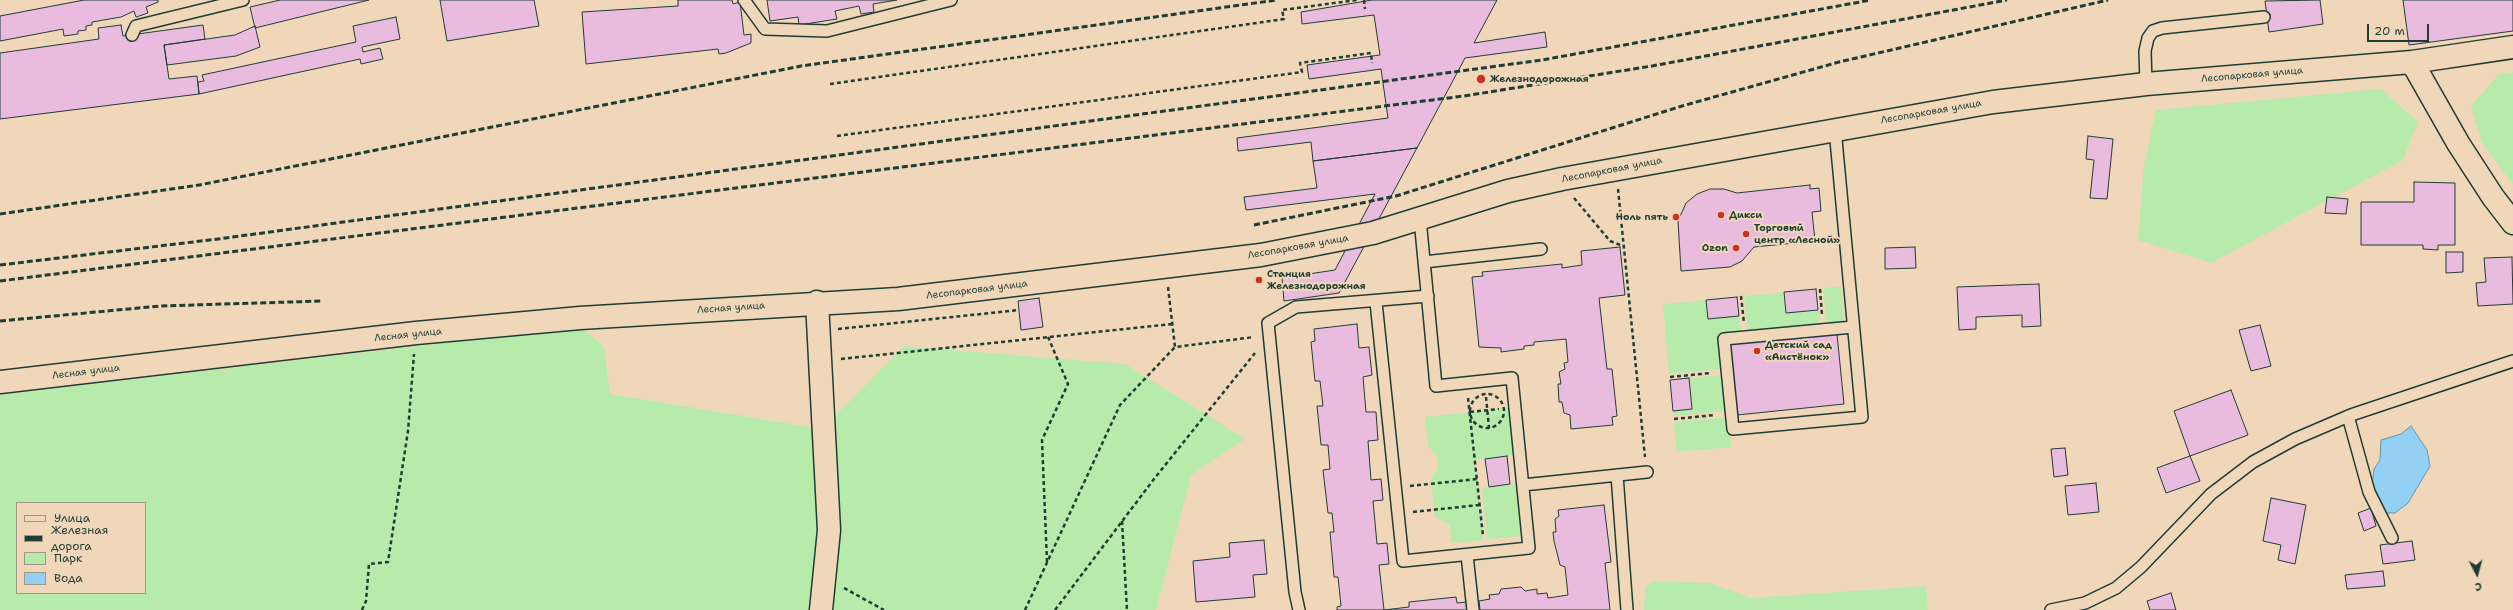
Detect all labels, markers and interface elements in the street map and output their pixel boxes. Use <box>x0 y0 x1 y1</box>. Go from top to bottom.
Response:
scale bar <box>2369 16 2431 42</box>
text: 20 m <box>2374 23 2405 39</box>
street label: Лесопарковая улица <box>2201 65 2303 85</box>
marker: Железнодорожная <box>1475 73 1487 85</box>
place label: Железнодорожная <box>1490 73 1589 85</box>
street label: Лесопарковая улица <box>1880 97 1982 127</box>
street label: Лесопарковая улица <box>1561 154 1663 186</box>
place label: Дикси <box>1729 209 1762 221</box>
marker: Дикси <box>1716 210 1726 220</box>
place label: Ноль пять <box>1616 211 1668 223</box>
marker: Ноль пять <box>1671 212 1681 222</box>
place label: Торговый центр «Лесной» <box>1754 222 1840 246</box>
marker: Торговый центр «Лесной» <box>1741 229 1751 239</box>
street label: Лесопарковая улица <box>1247 232 1349 262</box>
place label: Ozon <box>1702 242 1728 254</box>
marker: Ozon <box>1731 243 1741 253</box>
place label: Станция Железнодорожная <box>1267 268 1366 292</box>
marker: Станция Железнодорожная <box>1254 275 1264 285</box>
street label: Лесопарковая улица <box>926 278 1028 302</box>
street label: Лесная улица <box>697 300 765 316</box>
street label: Лесная улица <box>373 325 443 345</box>
place label: Детский сад «Аистёнок» <box>1765 339 1832 362</box>
marker: Детский сад «Аистёнок» <box>1752 346 1762 356</box>
street label: Лесная улица <box>51 362 121 382</box>
legend <box>16 502 146 594</box>
text: Улица <box>54 510 90 526</box>
text: Железная дорога <box>51 522 108 554</box>
text: Парк <box>54 550 82 566</box>
north arrow <box>2457 554 2497 594</box>
text: Вода <box>54 570 83 586</box>
text: С <box>2474 579 2482 594</box>

